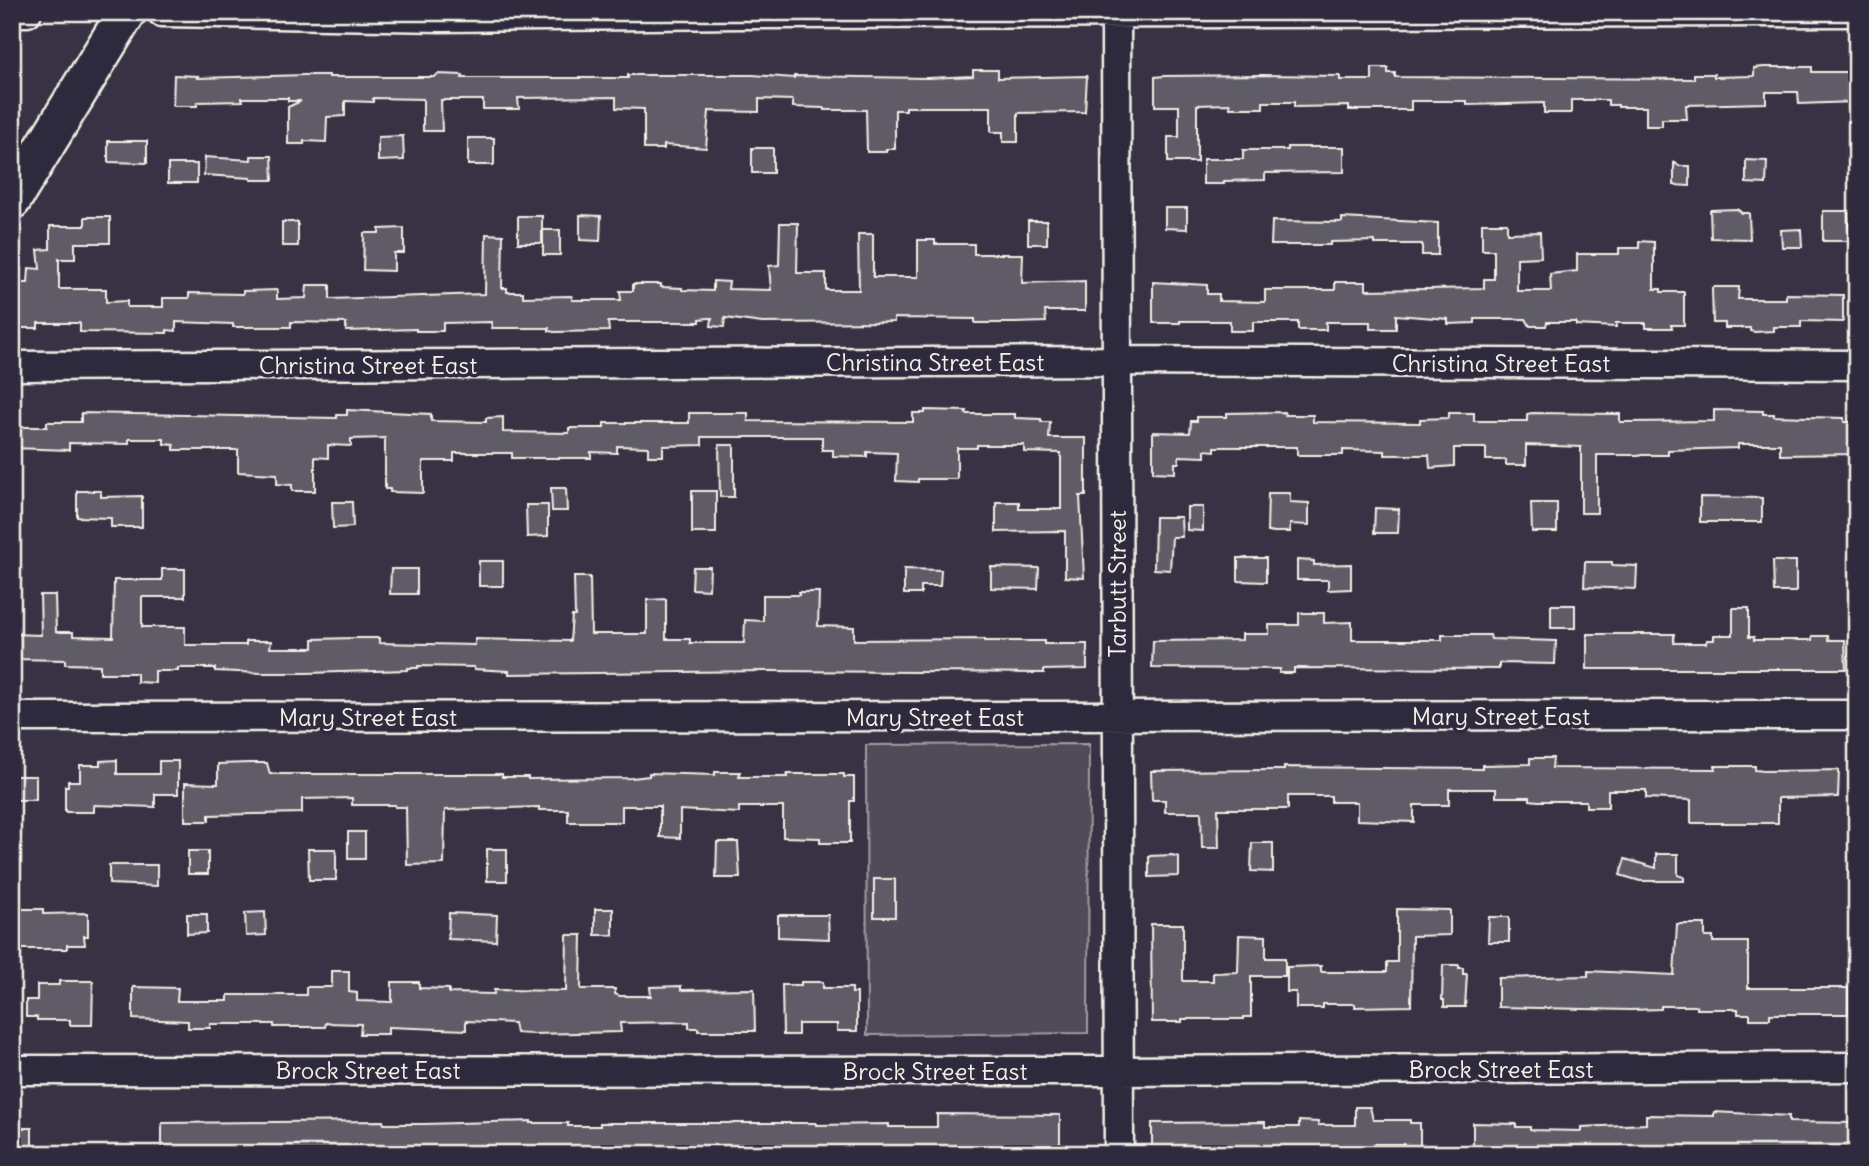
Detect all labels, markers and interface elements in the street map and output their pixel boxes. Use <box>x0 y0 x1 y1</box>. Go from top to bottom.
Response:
street label: Christina Street East <box>826 347 1044 377</box>
street label: Christina Street East <box>1392 348 1610 378</box>
street label: Christina Street East <box>259 350 477 380</box>
street label: Tarbutt Street <box>1102 510 1132 658</box>
street label: Mary Street East <box>1412 701 1590 731</box>
street label: Mary Street East <box>279 702 457 732</box>
street label: Mary Street East <box>846 702 1024 732</box>
street label: Brock Street East <box>1408 1054 1594 1084</box>
street label: Brock Street East <box>275 1055 461 1085</box>
street label: Brock Street East <box>842 1056 1028 1086</box>

